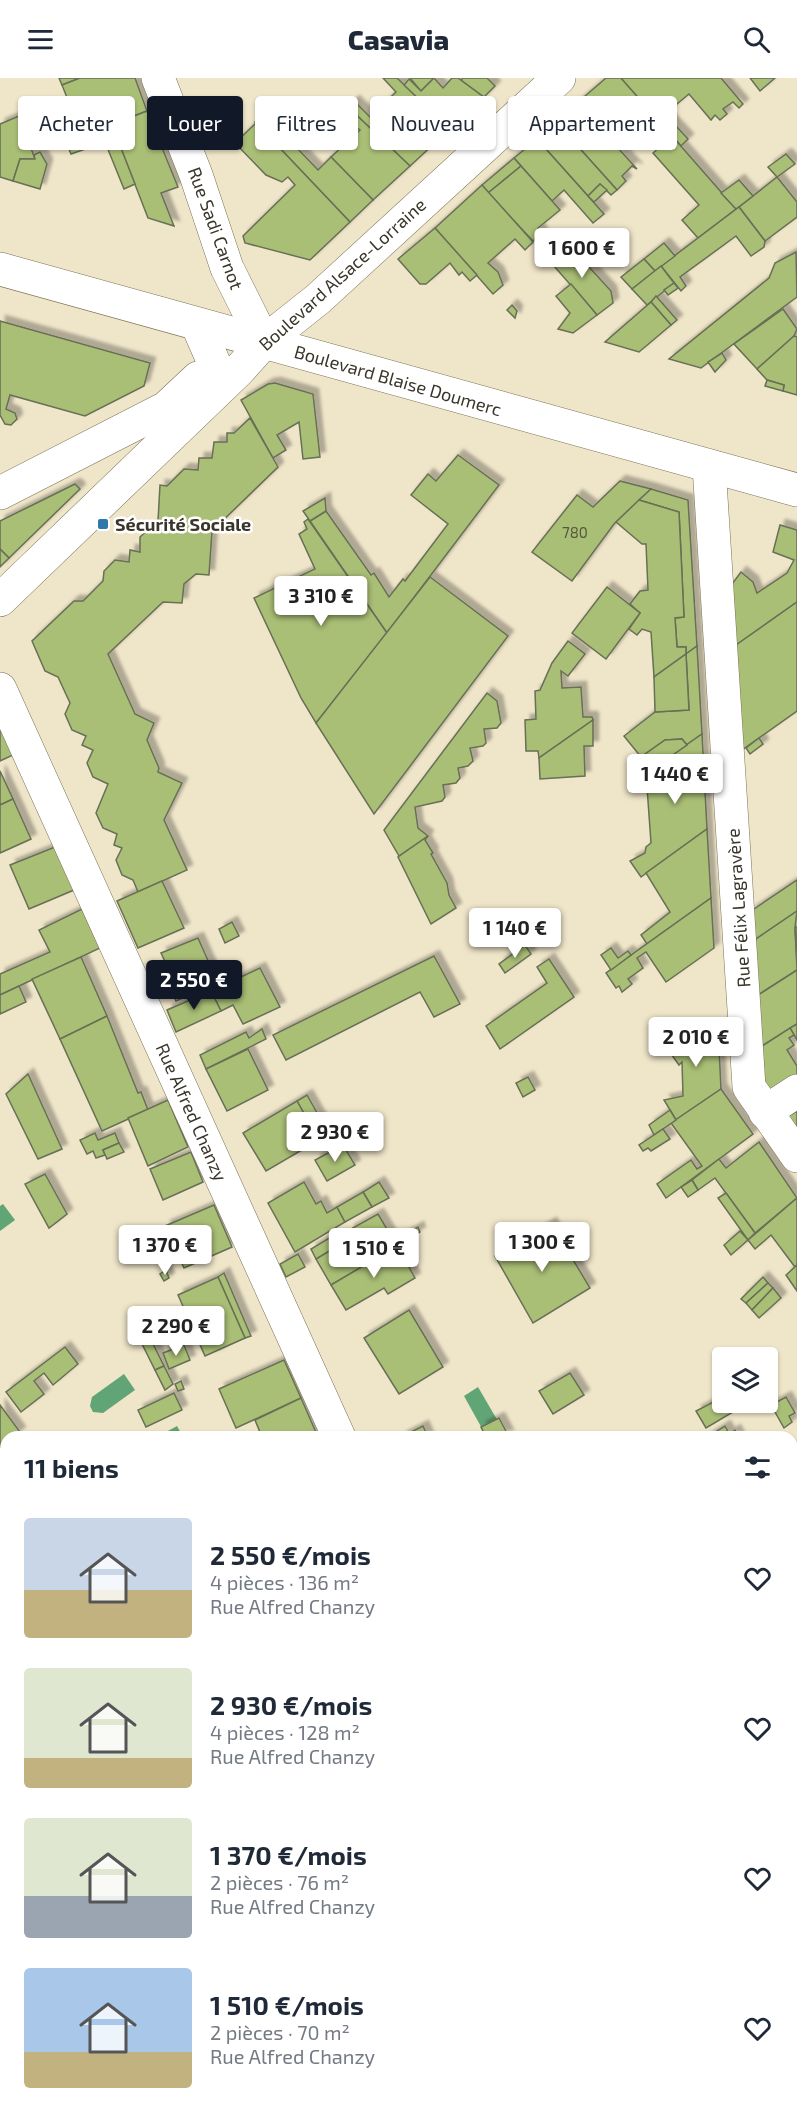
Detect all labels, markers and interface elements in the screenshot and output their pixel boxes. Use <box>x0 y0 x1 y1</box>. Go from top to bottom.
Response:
icon: menu <box>24 23 57 56</box>
text: Casavia <box>348 23 449 55</box>
icon: search <box>740 23 773 56</box>
chip: Acheter <box>18 96 135 150</box>
chip: Louer <box>147 96 243 150</box>
chip: Filtres <box>255 96 358 150</box>
chip: Nouveau <box>370 96 496 150</box>
chip: Appartement <box>508 96 677 150</box>
street label: Rue Sadi Carnot <box>184 164 248 292</box>
street label: Boulevard Alsace-Lorraine <box>254 193 430 355</box>
pin: 1 600 € <box>527 228 637 279</box>
text: 1 600 € <box>548 235 616 259</box>
street label: Boulevard Blaise Doumerc <box>292 340 504 420</box>
place label: Sécurité Sociale <box>115 513 251 535</box>
marker: Sécurité Sociale <box>96 517 110 531</box>
house number: 780 <box>562 523 588 541</box>
pin: 3 310 € <box>266 576 376 627</box>
text: 3 310 € <box>288 583 354 607</box>
pin: 1 440 € <box>620 754 730 805</box>
text: 1 440 € <box>641 761 709 785</box>
street label: Rue Félix Lagravère <box>721 828 755 988</box>
pin: 1 140 € <box>460 908 570 959</box>
text: 1 140 € <box>483 915 547 939</box>
pin: 2 550 € <box>139 960 249 1011</box>
text: 2 550 € <box>160 967 228 991</box>
pin: 2 010 € <box>641 1017 751 1068</box>
text: 2 010 € <box>663 1024 729 1048</box>
street label: Rue Alfred Chanzy <box>152 1040 232 1185</box>
pin: 2 930 € <box>280 1112 390 1163</box>
text: 2 930 € <box>301 1119 369 1143</box>
pin: 1 300 € <box>487 1222 597 1273</box>
pin: 1 370 € <box>110 1225 220 1276</box>
pin: 1 510 € <box>319 1228 429 1279</box>
text: 1 300 € <box>509 1229 575 1253</box>
text: 1 370 € <box>133 1232 197 1256</box>
text: 1 510 € <box>343 1235 405 1259</box>
pin: 2 290 € <box>121 1306 231 1357</box>
text: 2 290 € <box>141 1313 211 1337</box>
map controls <box>712 1347 778 1413</box>
button: layers <box>712 1347 778 1413</box>
icon: filters <box>741 1451 774 1484</box>
text: 11 biens <box>24 1452 119 1483</box>
text: 2 550 €/mois <box>210 1539 371 1570</box>
icon: home <box>72 1542 144 1614</box>
icon: heart <box>741 1562 774 1595</box>
text: 4 pièces · 136 m² <box>210 1570 359 1594</box>
text: Rue Alfred Chanzy <box>210 1594 375 1618</box>
text: 2 930 €/mois <box>210 1689 372 1720</box>
icon: home <box>72 1692 144 1764</box>
icon: heart <box>741 1712 774 1745</box>
text: 4 pièces · 128 m² <box>210 1720 360 1744</box>
text: Rue Alfred Chanzy <box>210 1744 375 1768</box>
text: 1 370 €/mois <box>210 1839 367 1870</box>
icon: home <box>72 1842 144 1914</box>
icon: heart <box>741 1862 774 1895</box>
text: 2 pièces · 76 m² <box>210 1870 349 1894</box>
text: Rue Alfred Chanzy <box>210 1894 375 1918</box>
text: 1 510 €/mois <box>210 1989 364 2020</box>
icon: home <box>72 1992 144 2064</box>
icon: heart <box>741 2012 774 2045</box>
text: 2 pièces · 70 m² <box>210 2020 350 2044</box>
text: Rue Alfred Chanzy <box>210 2044 375 2068</box>

